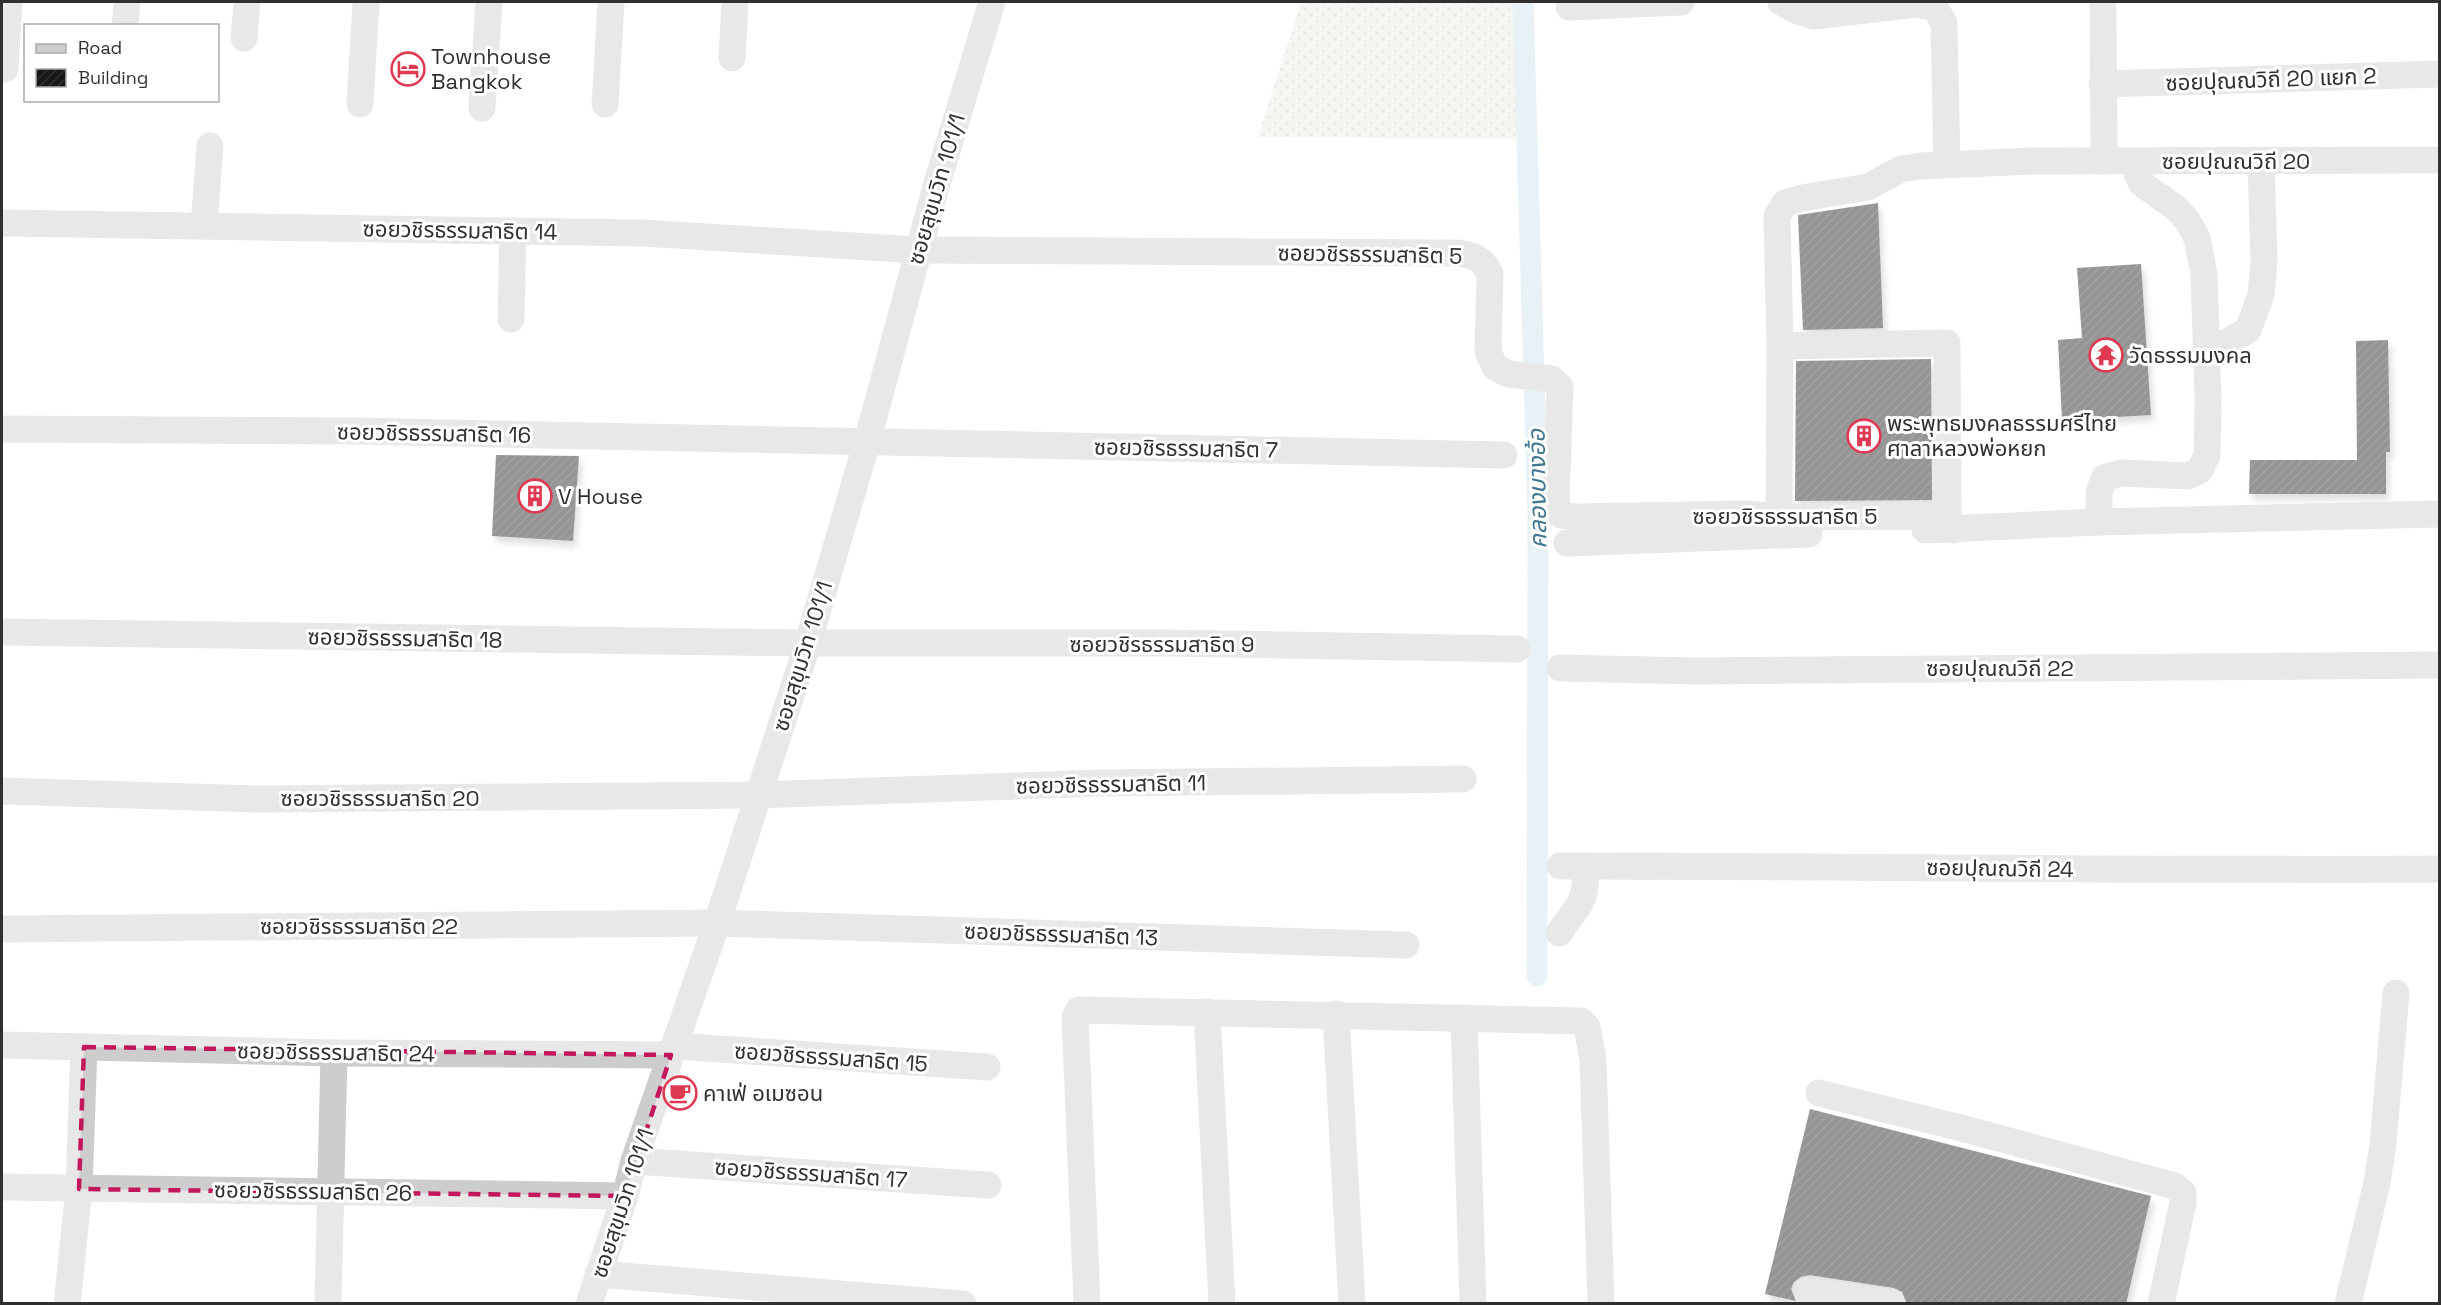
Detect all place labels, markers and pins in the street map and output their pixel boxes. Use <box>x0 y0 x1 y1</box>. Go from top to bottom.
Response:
place label: Townhouse Bangkok <box>431 42 551 95</box>
hotel icon: Townhouse Bangkok <box>390 51 426 87</box>
temple icon: วัดธรรมมงคล <box>2088 337 2124 373</box>
place label: วัดธรรมมงคล <box>2129 341 2252 369</box>
place label: พระพุทธมงคลธรรมศรีไทย ศาลาหลวงพ่อหยก <box>1887 409 2117 462</box>
building icon: พระพุทธมงคลธรรมศรีไทย ศาลาหลวงพ่อหยก <box>1846 418 1882 454</box>
building icon: V House <box>517 478 553 514</box>
place label: V House <box>558 482 643 510</box>
cafe icon: คาเฟ่ อเมซอน <box>662 1075 698 1111</box>
place label: คาเฟ่ อเมซอน <box>703 1079 823 1107</box>

